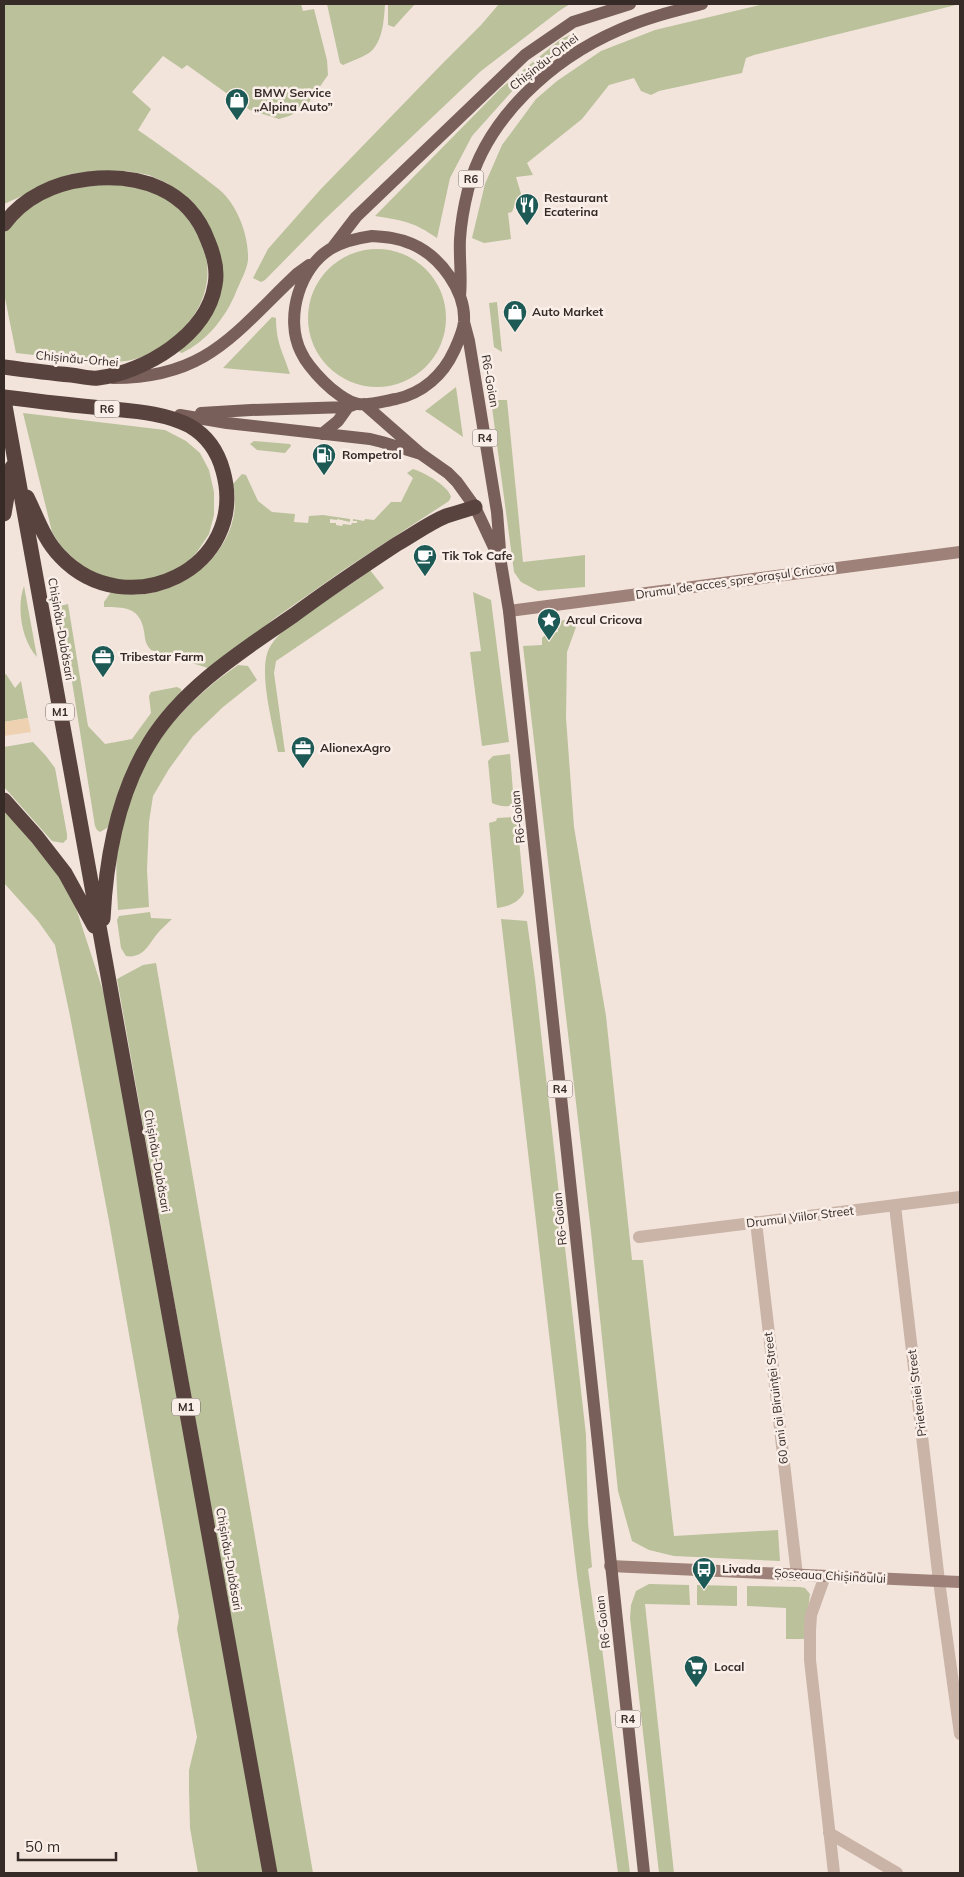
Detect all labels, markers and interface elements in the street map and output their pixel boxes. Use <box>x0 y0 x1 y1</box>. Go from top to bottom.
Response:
street label: Chișinău-Orhei <box>506 30 582 94</box>
place label: BMW Service „Alpina Auto” <box>254 85 333 114</box>
shop icon: BMW Service „Alpina Auto” <box>224 87 250 121</box>
road number: R6 <box>458 170 484 188</box>
place label: Restaurant Ecaterina <box>544 190 608 219</box>
restaurant icon: Restaurant Ecaterina <box>514 192 540 226</box>
shop icon: Auto Market <box>502 299 528 333</box>
place label: Auto Market <box>532 304 604 319</box>
street label: Chișinău-Orhei <box>35 347 119 371</box>
street label: R6-Goian <box>478 353 503 408</box>
road number: R6 <box>94 400 120 418</box>
road number: R4 <box>472 429 498 446</box>
fuel station icon: Rompetrol <box>311 442 337 476</box>
place label: Rompetrol <box>342 447 402 462</box>
cafe icon: Tik Tok Cafe <box>412 543 438 577</box>
place label: Tik Tok Cafe <box>442 548 513 563</box>
street label: Drumul de acces spre orașul Cricova <box>634 559 836 603</box>
street label: Chișinău-Dubăsari <box>44 576 78 682</box>
place icon: Arcul Cricova <box>536 607 562 641</box>
place label: Arcul Cricova <box>566 612 642 627</box>
office icon: Tribestar Farm <box>90 644 116 678</box>
place label: Tribestar Farm <box>120 649 204 664</box>
road number: M1 <box>46 704 74 720</box>
office icon: AlionexAgro <box>290 735 316 769</box>
place label: AlionexAgro <box>320 740 391 755</box>
street label: R6-Goian <box>507 790 528 844</box>
road number: R4 <box>548 1080 572 1098</box>
street label: Chișinău-Dubăsari <box>140 1108 174 1214</box>
street label: R6-Goian <box>549 1192 570 1246</box>
street label: Drumul Viilor Street <box>745 1202 855 1231</box>
street label: 60 ani ai Biruinței Street <box>760 1331 792 1465</box>
street label: Prieteniei Street <box>904 1349 929 1437</box>
road number: M1 <box>172 1398 200 1415</box>
street label: Chișinău-Dubăsari <box>212 1506 246 1612</box>
bus stop icon: Livada <box>691 1556 717 1590</box>
place label: Livada <box>722 1561 761 1576</box>
street label: Șoseaua Chișinăului <box>774 1565 886 1587</box>
street label: R6-Goian <box>592 1595 613 1649</box>
supermarket icon: Local <box>683 1654 709 1688</box>
place label: Local <box>714 1659 744 1674</box>
road number: R4 <box>616 1710 640 1728</box>
scale bar <box>18 1830 115 1862</box>
text: 50 m <box>25 1837 60 1856</box>

